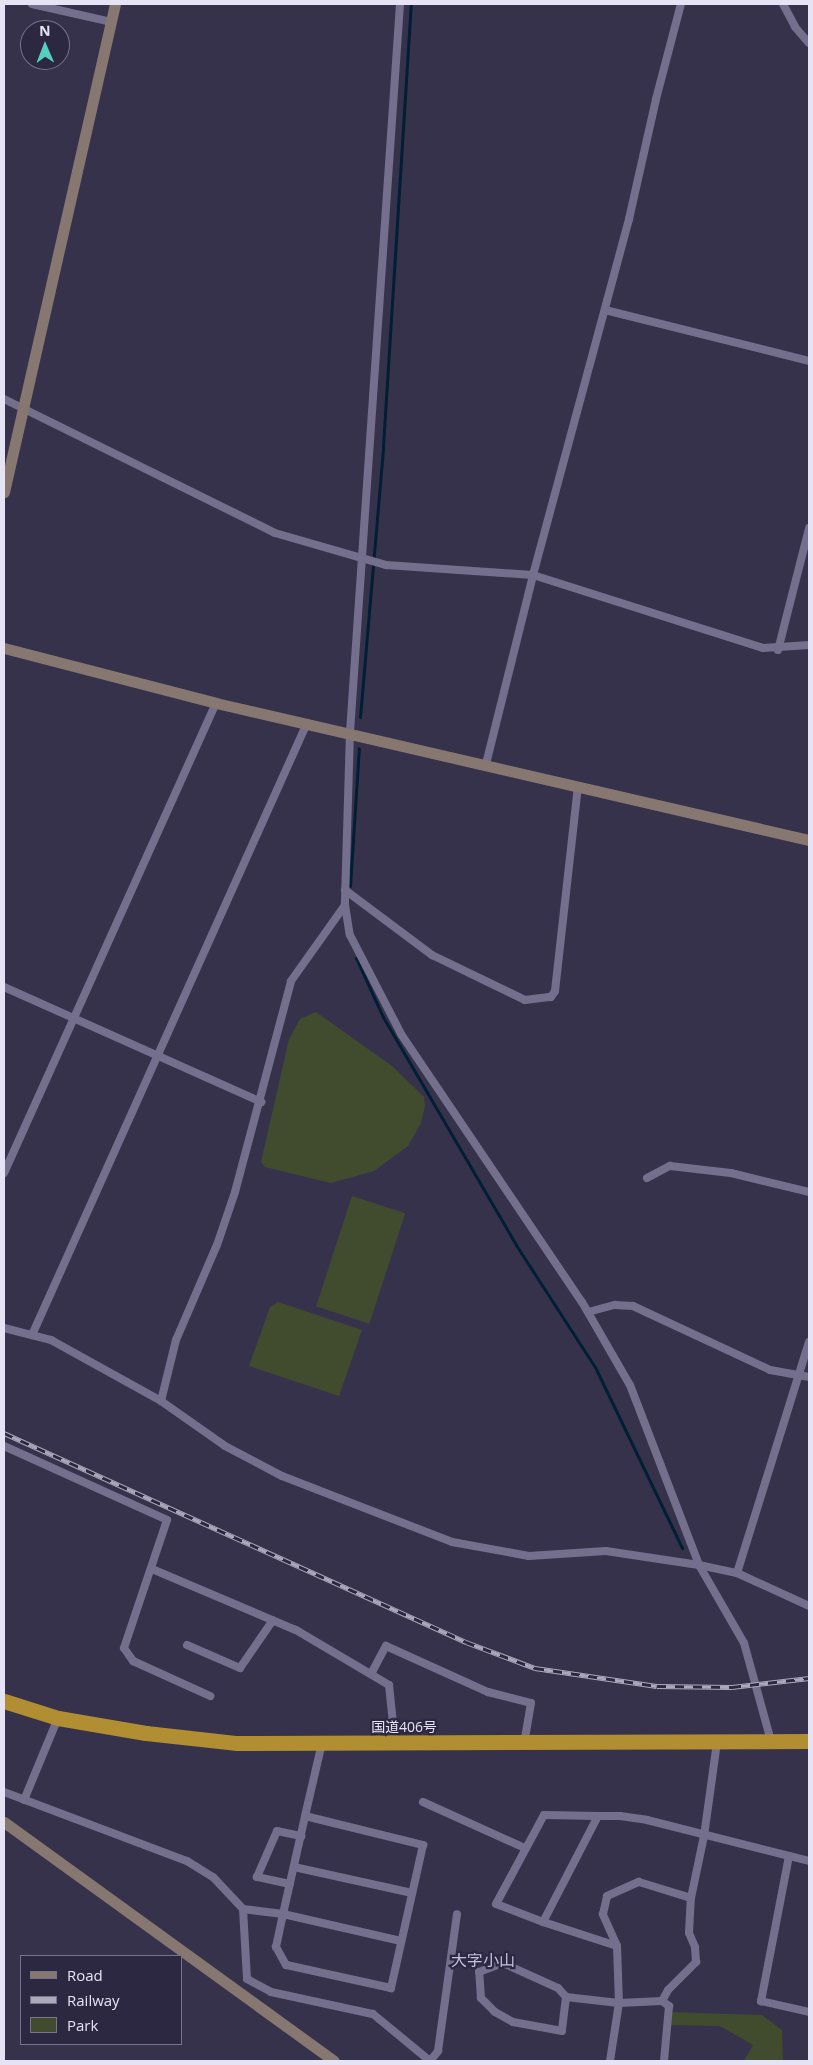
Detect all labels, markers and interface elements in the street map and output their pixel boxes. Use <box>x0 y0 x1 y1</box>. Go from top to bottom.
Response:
north arrow <box>20 20 70 70</box>
text: N <box>39 21 51 40</box>
street label: 国道406号 <box>371 1719 437 1735</box>
district label: 大字小山 <box>451 1950 515 1970</box>
legend <box>20 1955 182 2045</box>
text: Road <box>67 1965 103 1985</box>
text: Railway <box>67 1990 120 2010</box>
text: Park <box>67 2015 98 2035</box>

